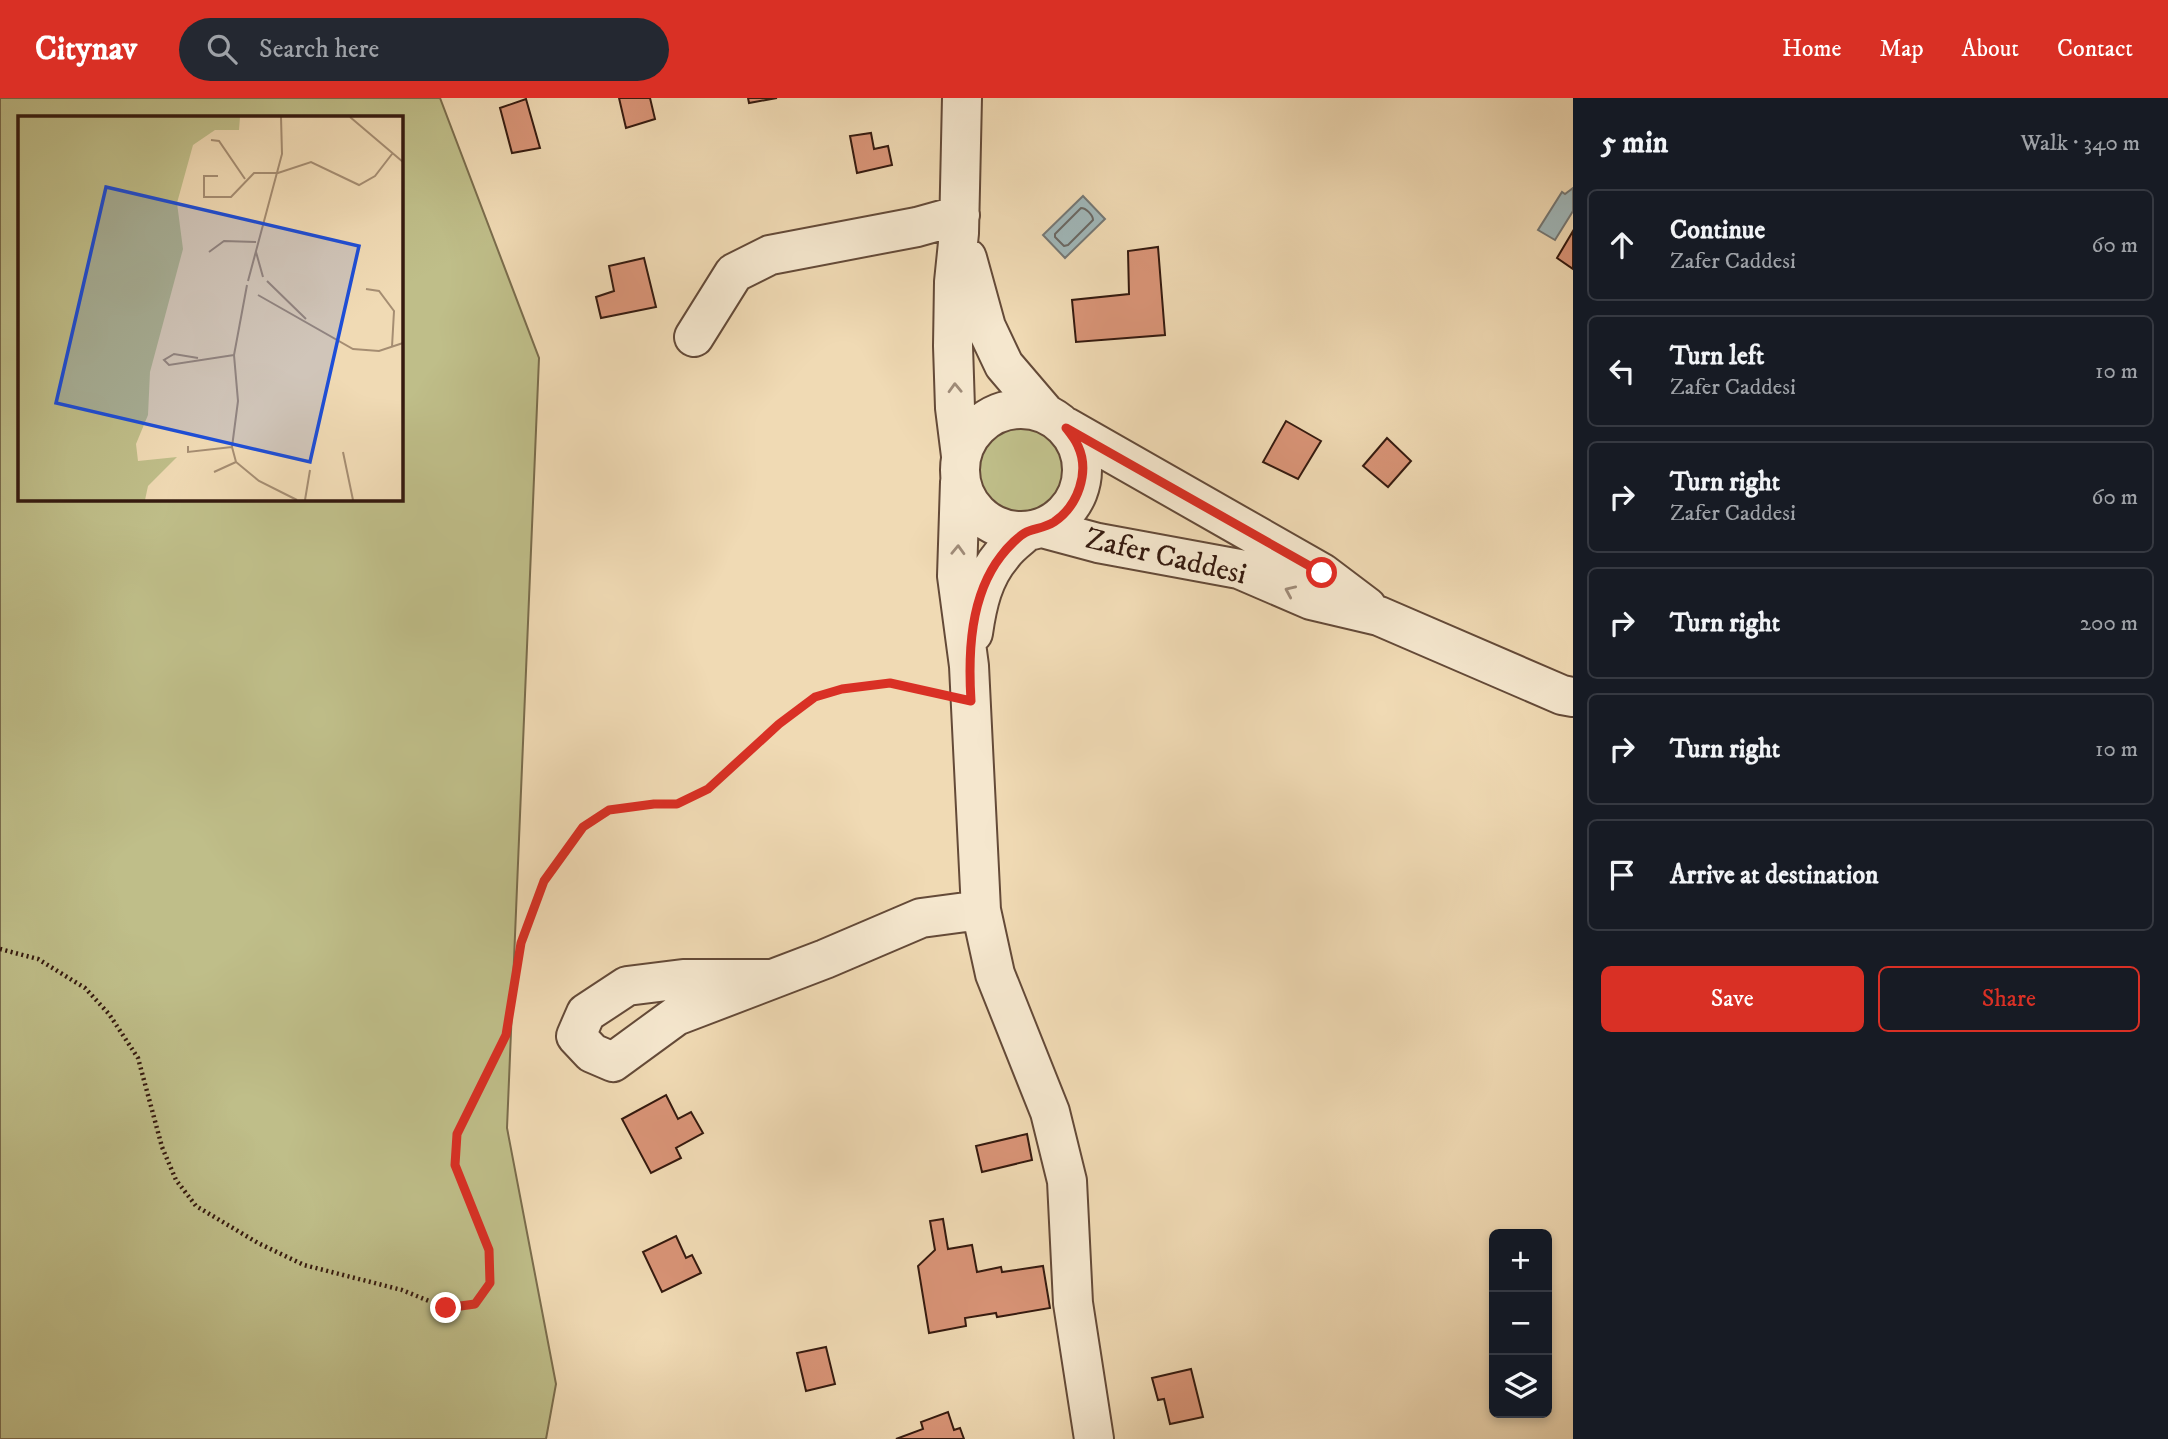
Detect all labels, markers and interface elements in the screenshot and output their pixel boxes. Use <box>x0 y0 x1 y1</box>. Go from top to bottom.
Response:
search box <box>179 18 669 81</box>
text: Citynav <box>35 29 137 70</box>
icon: search <box>203 30 241 68</box>
text: Search here <box>259 33 379 66</box>
text: Home <box>1782 34 1841 64</box>
text: Map <box>1879 34 1924 64</box>
text: About <box>1962 34 2019 64</box>
text: Contact <box>2057 34 2133 64</box>
inset map <box>18 116 402 500</box>
text: 5 min <box>1601 125 1668 162</box>
text: Walk · 340 m <box>2020 129 2140 158</box>
text: Continue <box>1670 214 1765 247</box>
icon: ahead <box>1603 226 1641 264</box>
text: 60 m <box>2091 231 2138 260</box>
text: Zafer Caddesi <box>1670 247 1796 276</box>
text: Turn left <box>1670 340 1764 373</box>
icon: left <box>1603 352 1641 390</box>
text: 10 m <box>2095 357 2138 386</box>
text: Zafer Caddesi <box>1670 373 1796 402</box>
one-way arrow <box>947 382 962 393</box>
text: Turn right <box>1670 466 1780 499</box>
icon: right <box>1603 478 1641 516</box>
text: 60 m <box>2091 483 2138 512</box>
text: Zafer Caddesi <box>1670 499 1796 528</box>
street label: Zafer Caddesi <box>1082 520 1250 594</box>
one-way arrow <box>951 544 966 555</box>
route start <box>1306 557 1337 588</box>
one-way arrow <box>1285 585 1298 599</box>
icon: right <box>1603 604 1641 642</box>
text: Turn right <box>1670 607 1780 640</box>
text: 200 m <box>2080 609 2138 638</box>
icon: right <box>1603 730 1641 768</box>
text: Turn right <box>1670 733 1780 766</box>
text: 10 m <box>2095 735 2138 764</box>
icon: arrive <box>1603 856 1641 894</box>
text: Arrive at destination <box>1670 859 1879 892</box>
button: Save <box>1601 966 1864 1032</box>
button: Share <box>1878 966 2140 1032</box>
map controls <box>1489 1229 1552 1418</box>
button: + <box>1489 1229 1552 1292</box>
route end <box>430 1292 461 1323</box>
button: − <box>1489 1292 1552 1355</box>
button: layers <box>1489 1355 1552 1418</box>

